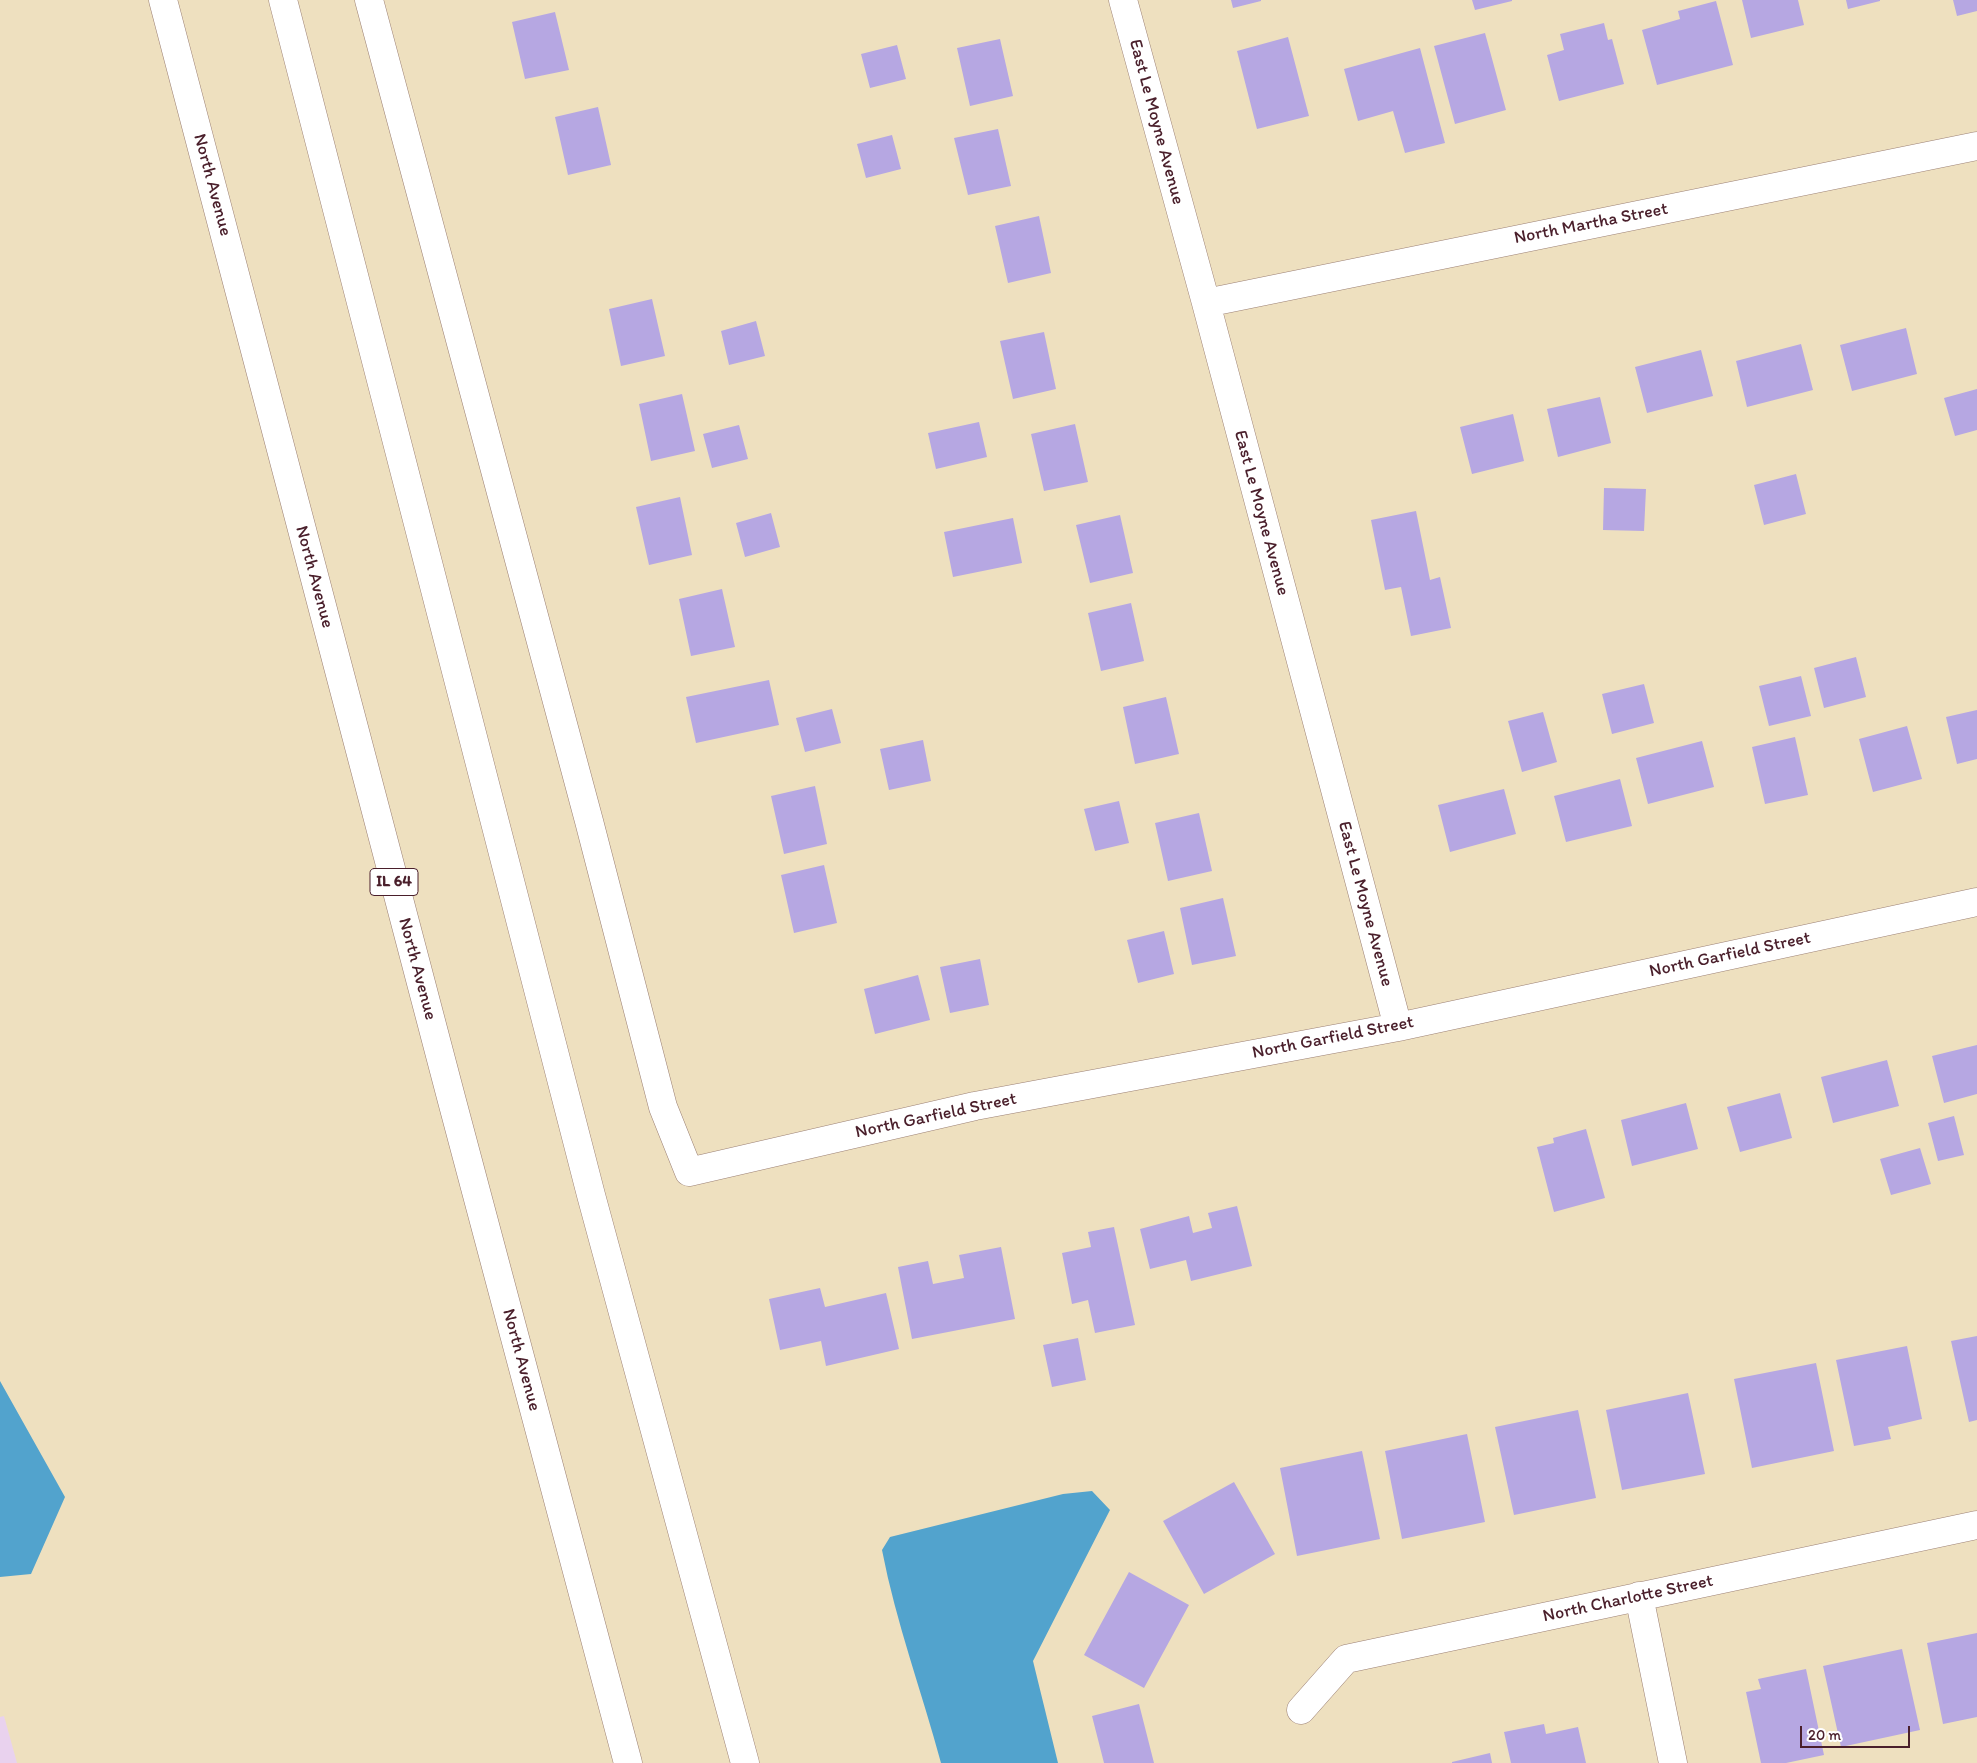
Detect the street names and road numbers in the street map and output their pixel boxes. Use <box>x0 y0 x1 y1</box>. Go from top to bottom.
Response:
street label: East Le Moyne Avenue <box>1124 37 1188 207</box>
street label: North Avenue <box>188 131 236 239</box>
street label: North Martha Street <box>1512 198 1670 250</box>
street label: East Le Moyne Avenue <box>1229 428 1293 598</box>
street label: North Avenue <box>290 523 338 631</box>
street label: East Le Moyne Avenue <box>1333 819 1397 989</box>
road number: IL 64 <box>370 869 418 896</box>
street label: North Avenue <box>393 915 441 1023</box>
street label: North Garfield Street <box>1647 927 1813 983</box>
street label: North Garfield Street <box>1250 1012 1416 1064</box>
street label: North Garfield Street <box>853 1088 1019 1144</box>
street label: North Avenue <box>497 1306 545 1414</box>
street label: North Charlotte Street <box>1541 1570 1715 1628</box>

